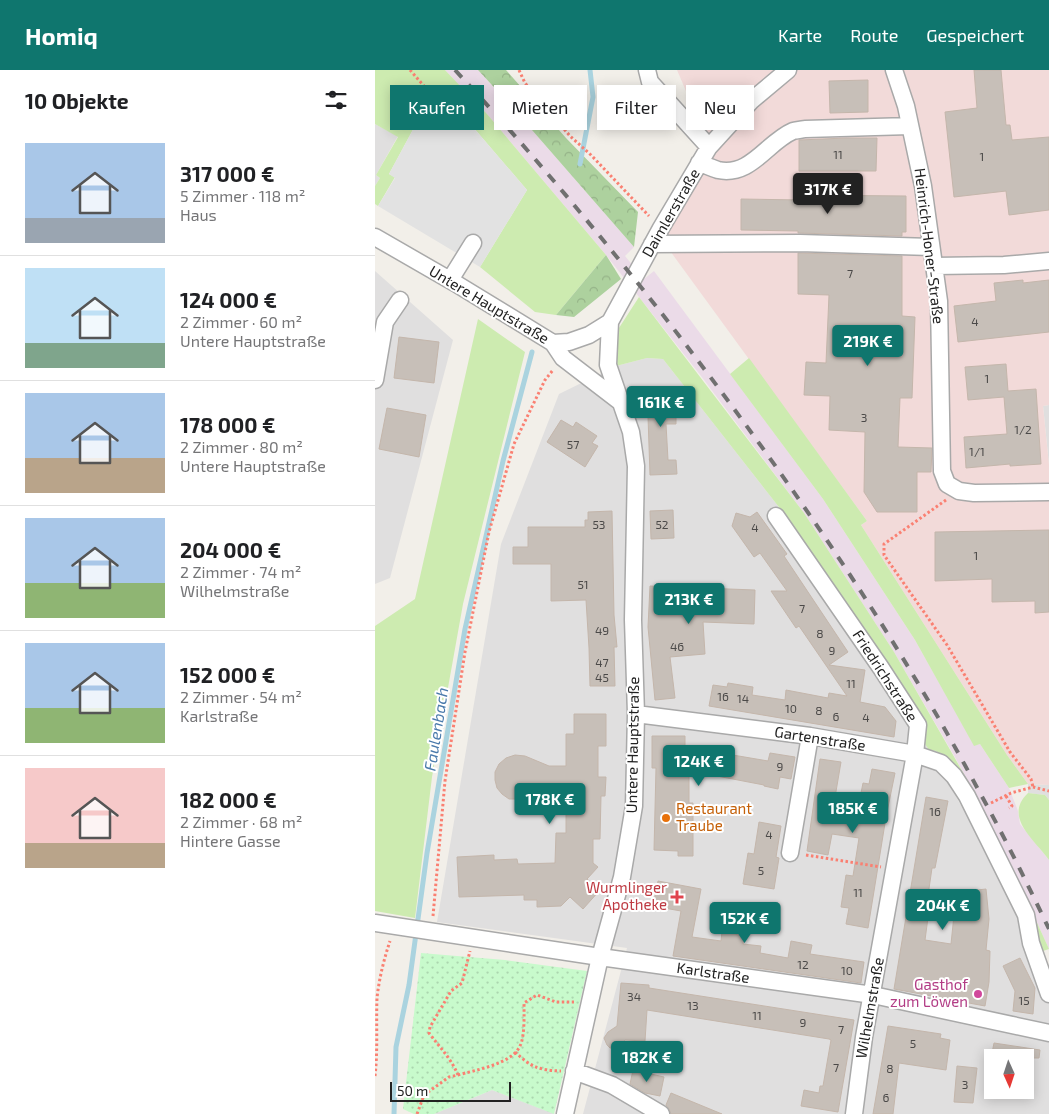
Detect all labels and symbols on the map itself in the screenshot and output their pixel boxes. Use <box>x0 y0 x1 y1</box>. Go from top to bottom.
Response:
house number: 11 <box>833 147 843 161</box>
house number: 1 <box>980 149 984 163</box>
street label: Daimlerstraße <box>637 165 703 260</box>
street label: Heinrich-Honer-Straße <box>912 167 948 325</box>
pin: 317K € <box>787 172 869 215</box>
street label: Untere Hauptstraße <box>426 261 553 347</box>
house number: 7 <box>847 266 853 280</box>
house number: 4 <box>971 314 979 328</box>
pin: 219K € <box>827 324 909 367</box>
house number: 1 <box>985 371 989 385</box>
pin: 161K € <box>620 386 702 428</box>
house number: 3 <box>861 410 867 424</box>
house number: 1/2 <box>1014 422 1032 436</box>
house number: 57 <box>567 437 579 451</box>
house number: 1/1 <box>969 444 985 458</box>
house number: 53 <box>592 517 606 531</box>
house number: 52 <box>655 517 669 531</box>
house number: 4 <box>751 520 759 534</box>
house number: 1 <box>974 548 978 562</box>
house number: 51 <box>577 577 589 591</box>
pin: 213K € <box>648 582 730 625</box>
house number: 7 <box>799 601 805 615</box>
house number: 49 <box>595 623 609 637</box>
house number: 8 <box>816 626 824 640</box>
street label: Friedrichstraße <box>849 626 922 725</box>
house number: 46 <box>670 639 684 653</box>
house number: 9 <box>829 643 836 657</box>
house number: 47 <box>595 655 609 669</box>
house number: 45 <box>595 670 609 684</box>
street label: Untere Hauptstraße <box>622 676 642 813</box>
house number: 11 <box>846 676 856 690</box>
water label: Faulenbach <box>420 686 451 772</box>
house number: 16 <box>717 689 729 703</box>
house number: 14 <box>737 691 749 705</box>
house number: 10 <box>785 701 797 715</box>
house number: 8 <box>815 703 823 717</box>
house number: 6 <box>833 709 840 723</box>
house number: 4 <box>862 710 870 724</box>
street label: Gartenstraße <box>773 722 867 754</box>
pin: 124K € <box>658 744 740 787</box>
house number: 9 <box>777 759 784 773</box>
pin: 178K € <box>509 782 591 825</box>
pin: 185K € <box>812 792 894 834</box>
place label: Restaurant Traube <box>676 799 752 834</box>
house number: 16 <box>929 804 941 818</box>
marker: Restaurant Traube <box>660 812 672 824</box>
house number: 4 <box>765 827 773 841</box>
house number: 5 <box>758 863 764 877</box>
place label: Wurmlinger Apotheke <box>586 878 667 913</box>
house number: 11 <box>853 885 863 899</box>
pin: 204K € <box>902 888 984 931</box>
marker: Wurmlinger Apotheke <box>671 891 683 903</box>
pin: 152K € <box>704 902 786 944</box>
street label: Wilhelmstraße <box>851 956 887 1060</box>
house number: 12 <box>797 957 809 971</box>
street label: Karlstraße <box>676 958 751 986</box>
house number: 10 <box>841 963 853 977</box>
place label: Gasthof zum Löwen <box>890 975 968 1010</box>
marker: Gasthof zum Löwen <box>972 988 984 1000</box>
house number: 34 <box>627 989 641 1003</box>
house number: 15 <box>1018 993 1030 1007</box>
house number: 13 <box>687 998 699 1012</box>
house number: 11 <box>752 1008 762 1022</box>
house number: 9 <box>800 1015 807 1029</box>
house number: 7 <box>838 1022 844 1036</box>
house number: 5 <box>910 1036 916 1050</box>
pin: 182K € <box>606 1040 688 1083</box>
north arrow <box>984 1049 1034 1099</box>
house number: 7 <box>833 1060 839 1074</box>
house number: 8 <box>886 1061 894 1075</box>
house number: 3 <box>962 1077 968 1091</box>
scale bar <box>390 1079 511 1102</box>
house number: 6 <box>883 1090 890 1104</box>

